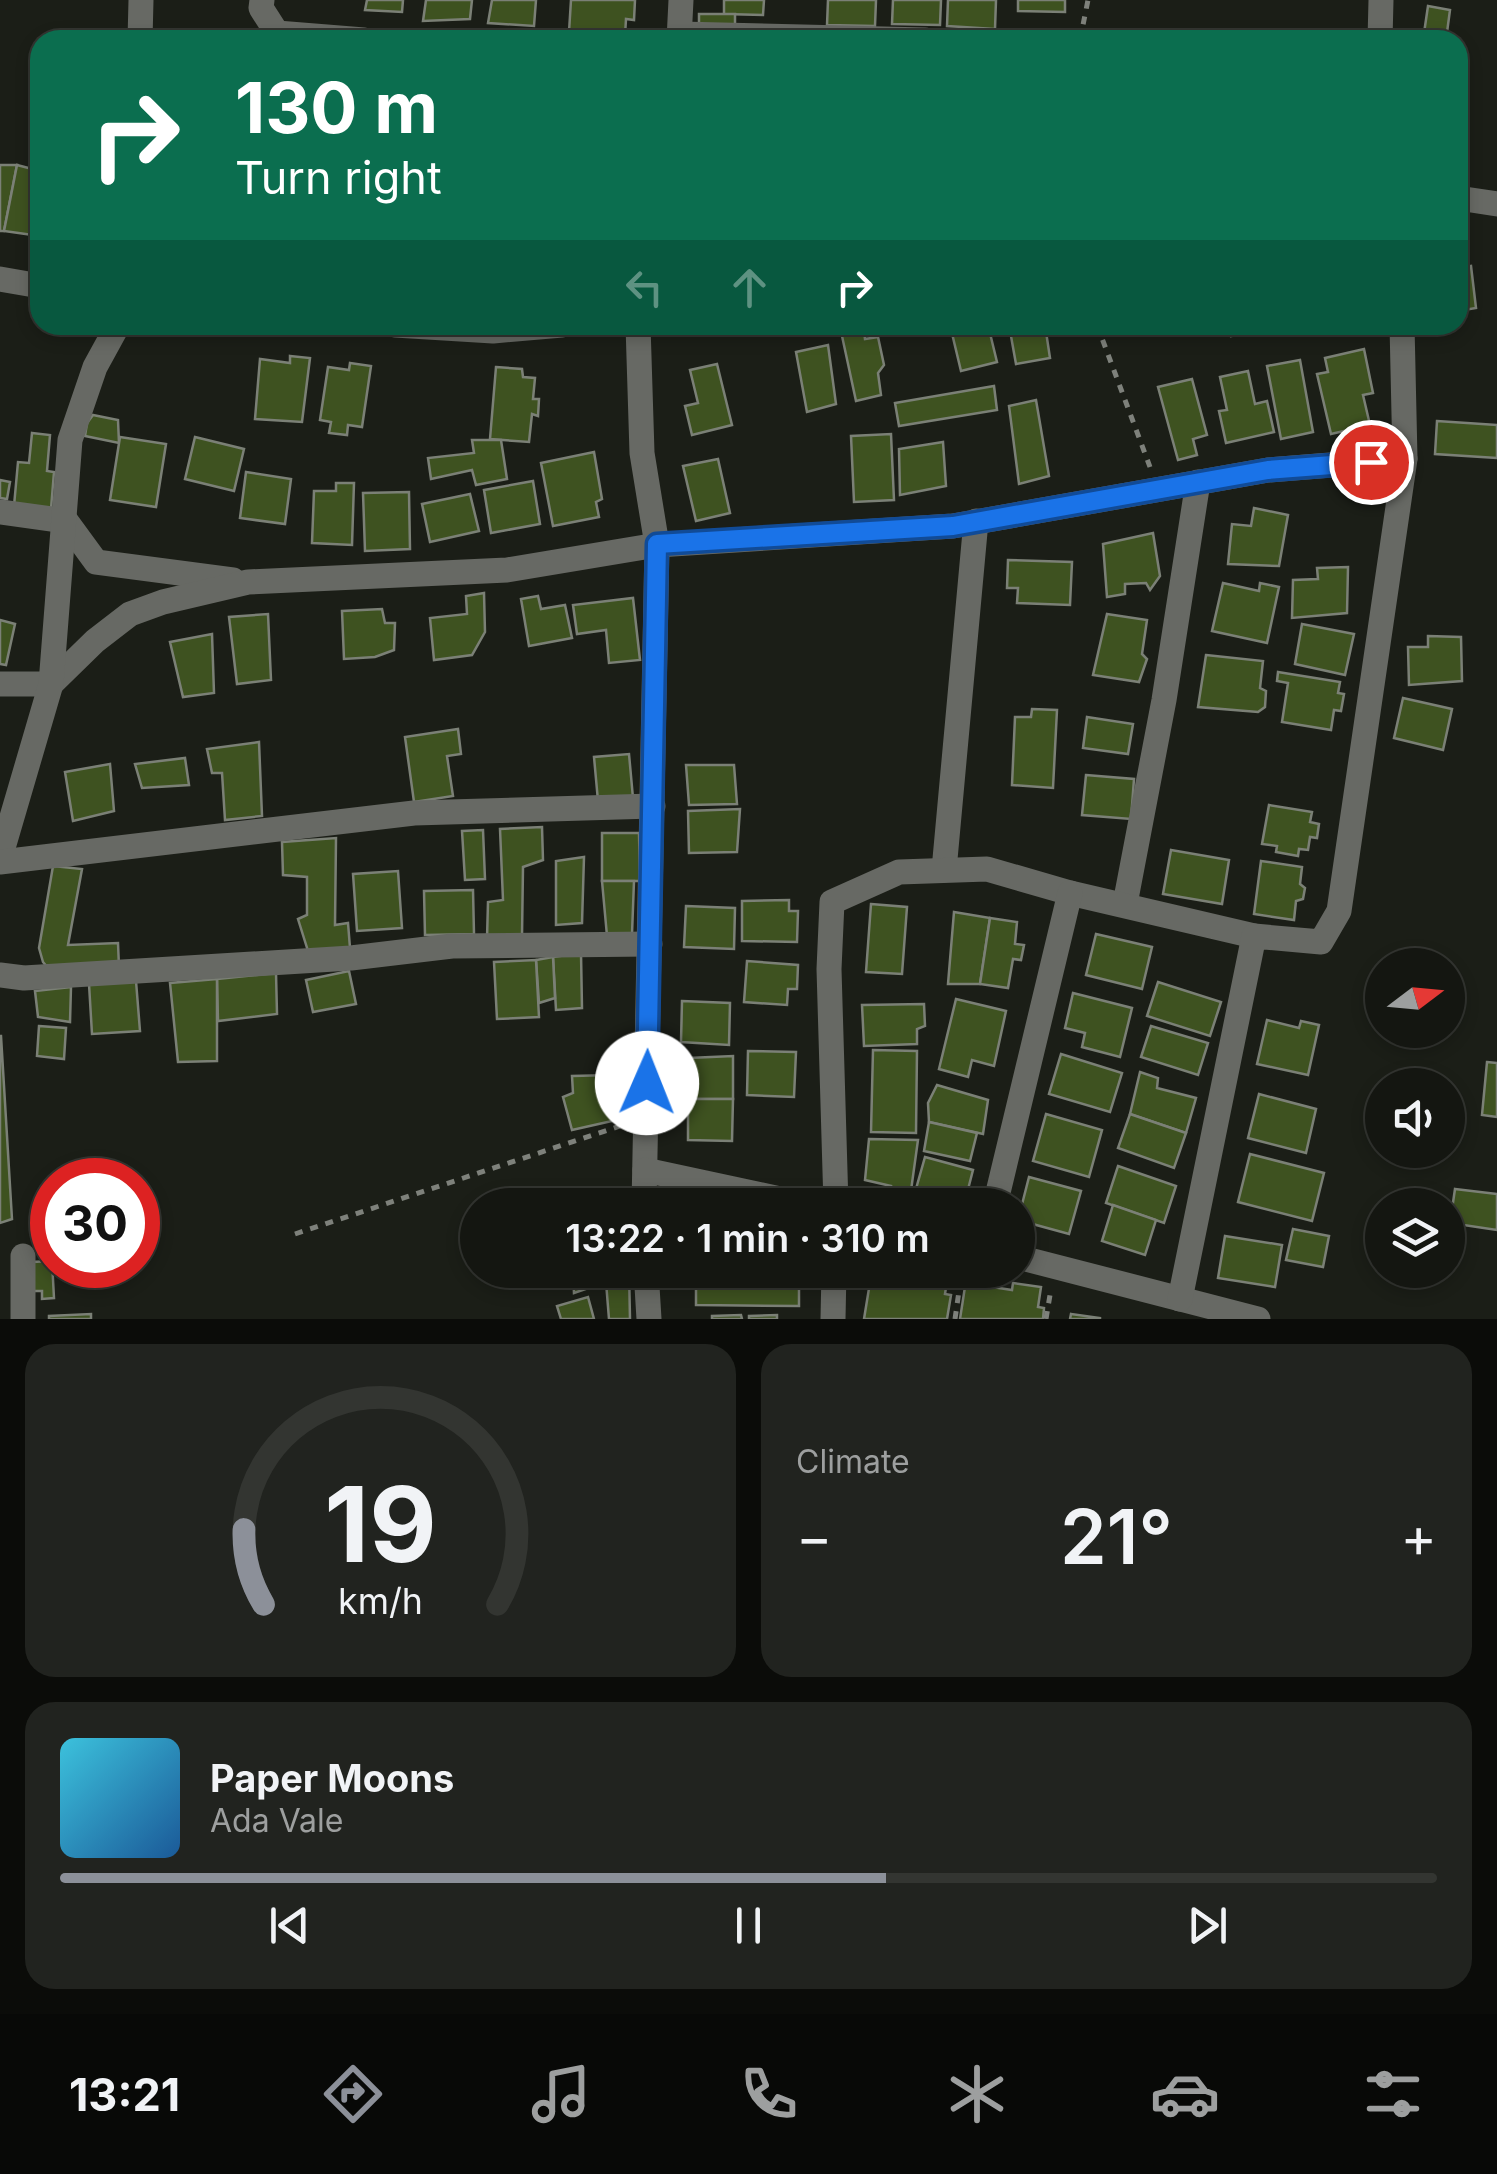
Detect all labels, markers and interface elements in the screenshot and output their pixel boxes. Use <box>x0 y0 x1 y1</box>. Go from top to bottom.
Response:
text: 130 m <box>235 65 438 150</box>
icon: right <box>70 70 200 200</box>
text: Turn right <box>235 150 442 205</box>
icon: left <box>617 260 672 315</box>
icon: ahead <box>722 260 777 315</box>
icon: right <box>827 260 882 315</box>
pin <box>1329 420 1414 505</box>
icon: arrive <box>1344 435 1399 490</box>
north arrow <box>1365 948 1465 1048</box>
map controls <box>1365 948 1465 1288</box>
position arrow <box>595 1031 699 1135</box>
button: sound <box>1365 1068 1465 1168</box>
speed limit sign: 30 <box>30 1158 160 1288</box>
button: layers <box>1365 1188 1465 1288</box>
text: 13:22 · 1 min · 310 m <box>565 1215 930 1261</box>
text: Climate <box>796 1442 910 1481</box>
text: 19 <box>324 1461 437 1587</box>
text: 21° <box>1060 1491 1173 1582</box>
text: − <box>796 1504 832 1570</box>
text: + <box>1401 1504 1437 1570</box>
text: km/h <box>338 1579 423 1623</box>
text: Paper Moons <box>210 1755 454 1801</box>
text: Ada Vale <box>210 1801 343 1840</box>
icon: previous <box>262 1898 317 1953</box>
icon: pause <box>721 1898 776 1953</box>
icon: next <box>1180 1898 1235 1953</box>
icon: directions <box>318 2059 388 2129</box>
icon: music <box>526 2059 596 2129</box>
icon: phone <box>734 2059 804 2129</box>
icon: climate <box>942 2059 1012 2129</box>
icon: car <box>1150 2059 1220 2129</box>
icon: filters <box>1358 2059 1428 2129</box>
text: 13:21 <box>69 2067 180 2122</box>

